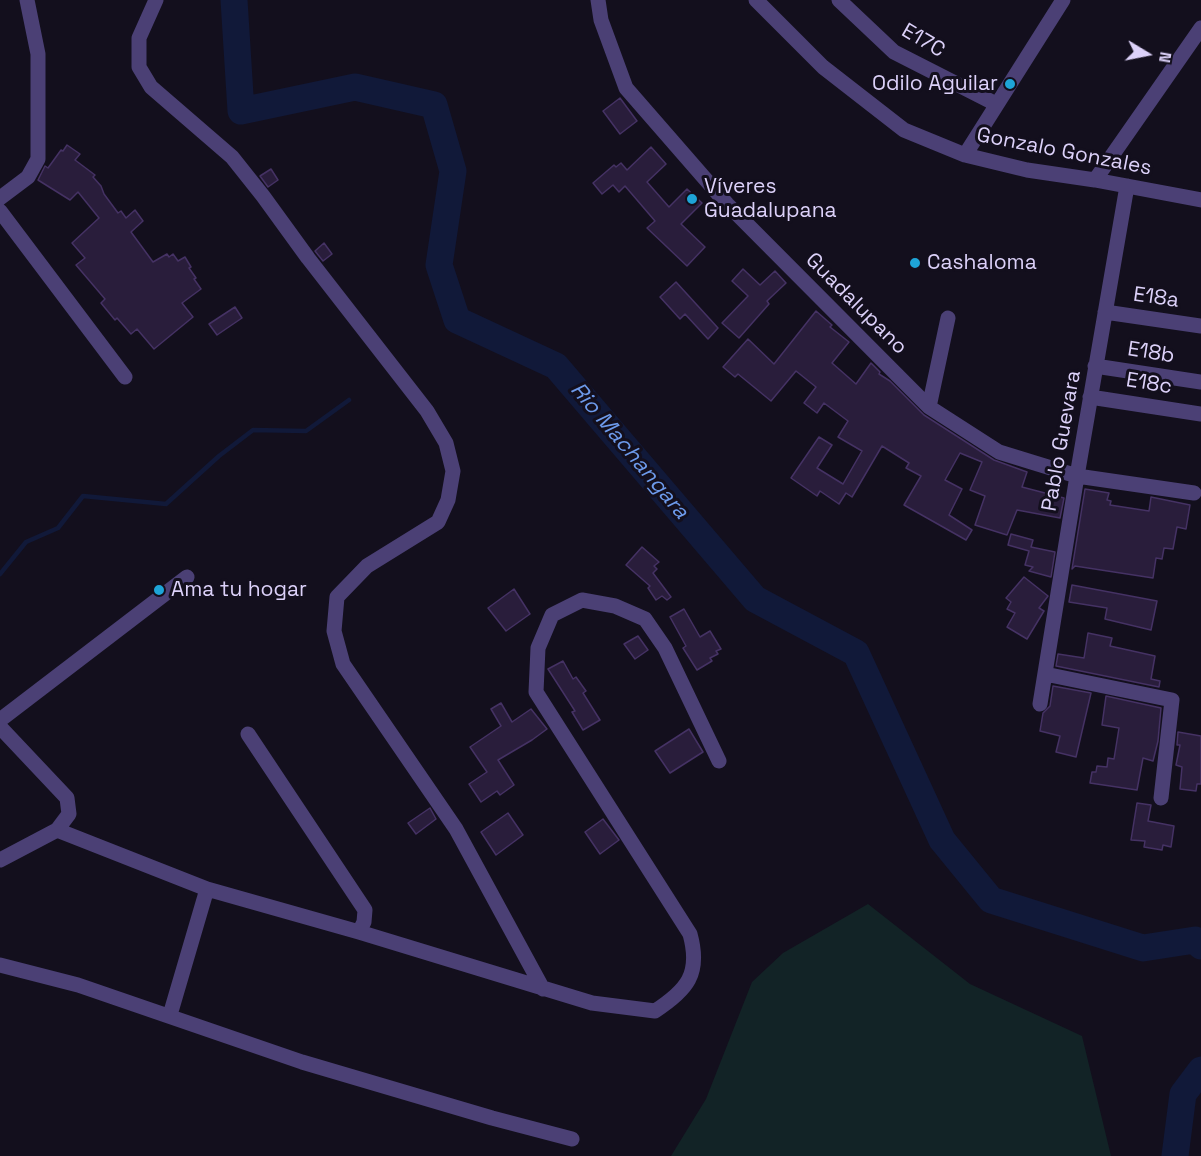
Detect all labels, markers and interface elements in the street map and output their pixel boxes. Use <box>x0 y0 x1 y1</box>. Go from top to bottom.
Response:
street label: E17C <box>897 19 949 63</box>
north arrow <box>1117 24 1177 84</box>
text: N <box>1154 50 1176 64</box>
place label: Odilo Aguilar <box>872 71 998 97</box>
marker: Odilo Aguilar <box>1003 77 1017 91</box>
street label: Gonzalo Gonzales <box>974 123 1154 181</box>
place label: Víveres Guadalupana <box>704 174 837 224</box>
marker: Víveres Guadalupana <box>685 192 699 206</box>
street label: Guadalupano <box>800 248 912 360</box>
place label: Cashaloma <box>927 250 1037 276</box>
marker: Cashaloma <box>908 256 922 270</box>
street label: E18a <box>1132 282 1180 314</box>
street label: E18b <box>1126 337 1176 369</box>
street label: Pablo Guevara <box>1037 368 1087 514</box>
street label: E18c <box>1124 368 1174 400</box>
water label: Rio Machangara <box>564 377 694 525</box>
place label: Ama tu hogar <box>171 577 307 603</box>
marker: Ama tu hogar <box>152 583 166 597</box>

